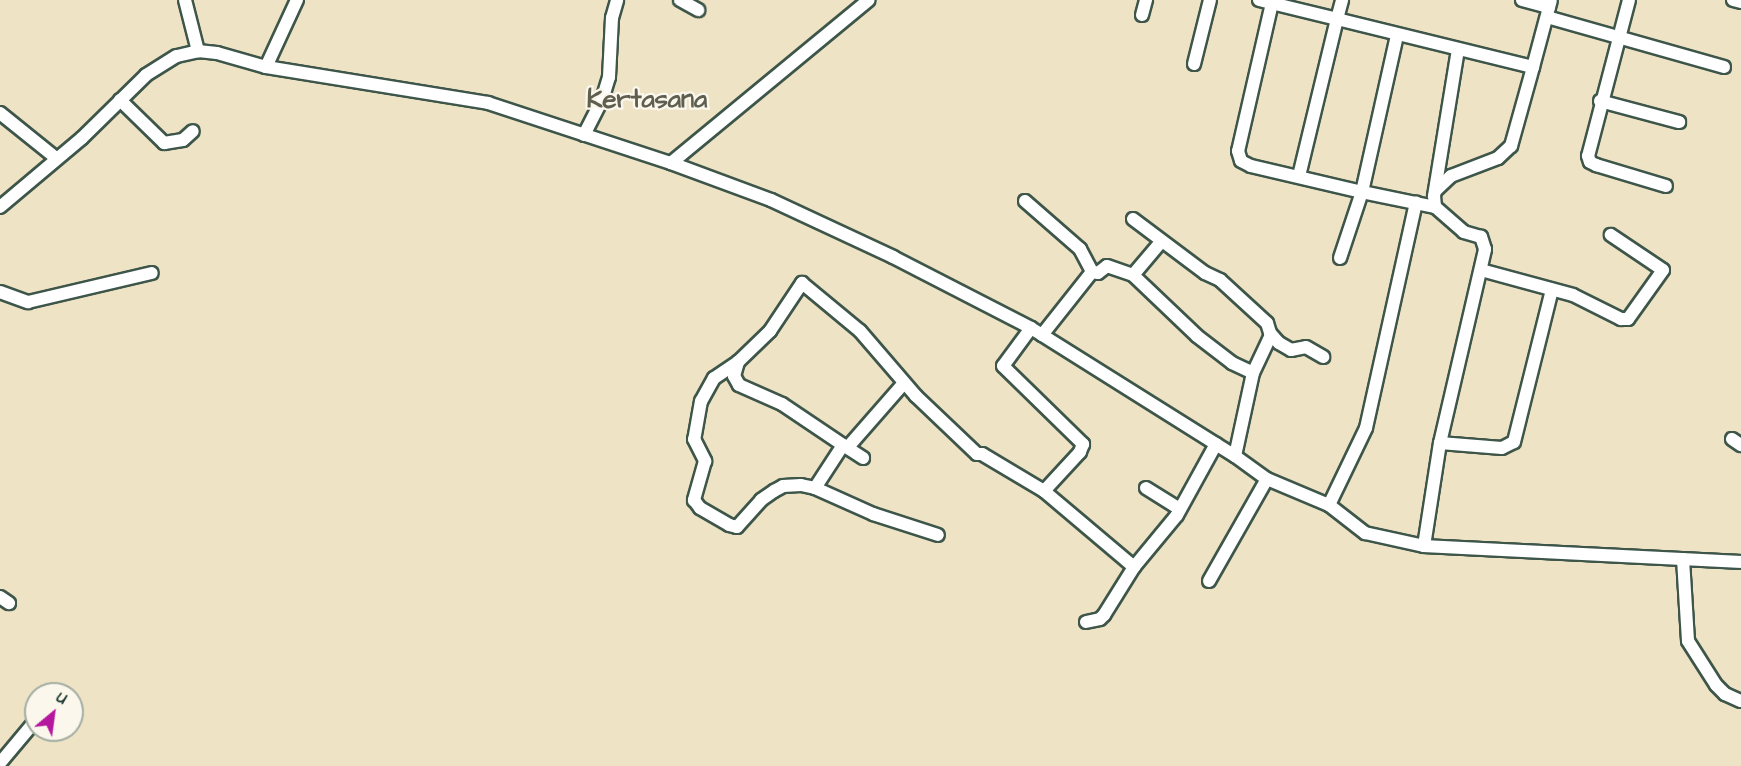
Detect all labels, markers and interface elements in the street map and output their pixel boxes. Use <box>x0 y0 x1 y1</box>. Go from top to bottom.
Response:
district label: Kertasana <box>587 84 707 116</box>
north arrow <box>24 682 84 742</box>
text: U <box>52 686 71 710</box>

